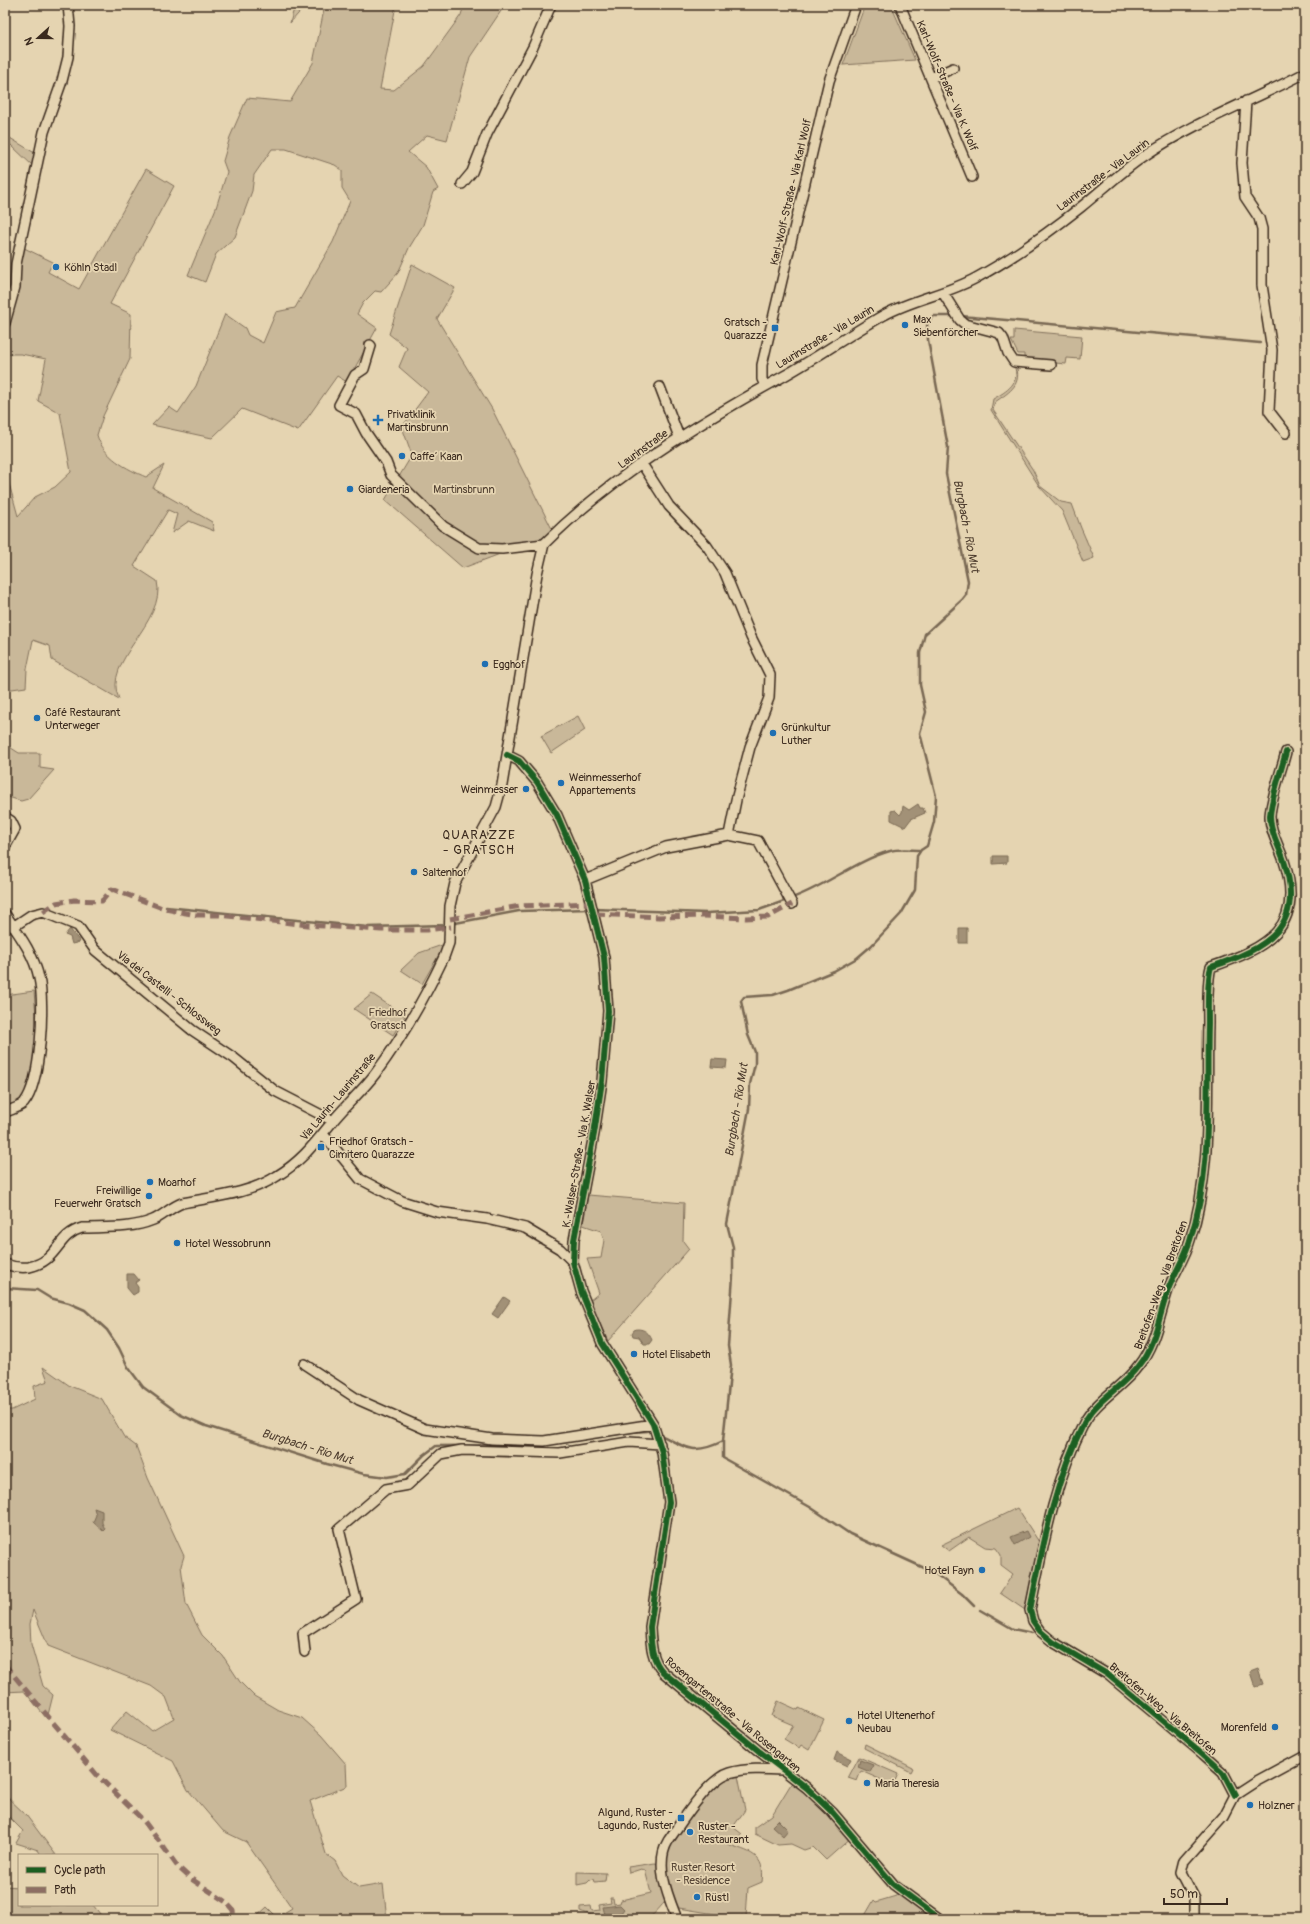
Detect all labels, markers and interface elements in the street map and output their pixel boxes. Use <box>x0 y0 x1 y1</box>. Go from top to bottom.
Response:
north arrow <box>18 18 58 58</box>
street label: Karl-Wolf-Straße - Via K. Wolf <box>914 19 981 154</box>
text: N <box>22 35 37 47</box>
street label: Karl-Wolf-Straße - Via Karl Wolf <box>768 117 814 267</box>
street label: Laurinstraße - Via Laurin <box>1054 136 1152 214</box>
place label: Köhln Stadl <box>64 261 117 274</box>
marker: Köhln Stadl <box>51 262 61 272</box>
street label: Laurinstraße - Via Laurin <box>773 302 877 372</box>
place label: Max Siebenförcher <box>913 313 978 339</box>
place label: Gratsch - Quarazze <box>724 316 768 342</box>
marker: Max Siebenförcher <box>900 320 910 330</box>
marker: Gratsch - Quarazze <box>770 323 780 333</box>
place label: Privatklinik Martinsbrunn <box>387 408 448 434</box>
marker: Privatklinik Martinsbrunn <box>372 414 384 426</box>
street label: Laurinstraße <box>616 426 671 471</box>
place label: Caffe‘ Kaan <box>410 450 463 463</box>
marker: Caffe‘ Kaan <box>397 451 407 461</box>
water label: Burgbach - Rio Mut <box>950 478 983 575</box>
place label: Giardeneria <box>358 483 409 496</box>
park label: Martinsbrunn <box>433 483 495 496</box>
marker: Giardeneria <box>345 484 355 494</box>
place label: Egghof <box>493 658 526 671</box>
marker: Egghof <box>480 659 490 669</box>
place label: Café Restaurant Unterweger <box>45 706 121 732</box>
marker: Café Restaurant Unterweger <box>32 713 42 723</box>
place label: Grünkultur Luther <box>781 721 831 747</box>
marker: Grünkultur Luther <box>768 728 778 738</box>
place label: Weinmesserhof Appartements <box>569 771 642 797</box>
marker: Weinmesserhof Appartements <box>556 778 566 788</box>
place label: Weinmesser <box>461 783 518 796</box>
marker: Weinmesser <box>521 784 531 794</box>
district label: QUARAZZE - GRATSCH <box>442 827 516 858</box>
place label: Saltenhof <box>422 866 468 879</box>
marker: Saltenhof <box>409 867 419 877</box>
street label: Via dei Castelli - Schlossweg <box>114 948 224 1038</box>
park label: Friedhof Gratsch <box>369 1006 408 1032</box>
street label: Via Laurin- Laurinstraße <box>298 1050 379 1143</box>
water label: Burgbach - Rio Mut <box>722 1061 752 1158</box>
street label: K.-Walser-Straße - Via K. Walser <box>560 1079 598 1229</box>
place label: Friedhof Gratsch - Cimitero Quarazze <box>329 1135 415 1161</box>
marker: Friedhof Gratsch - Cimitero Quarazze <box>316 1142 326 1152</box>
place label: Moarhof <box>158 1176 197 1189</box>
marker: Moarhof <box>145 1177 155 1187</box>
place label: Freiwillige Feuerwehr Gratsch <box>54 1184 142 1210</box>
marker: Freiwillige Feuerwehr Gratsch <box>144 1191 154 1201</box>
street label: Breitofen-Weg - Via Breitofen <box>1132 1219 1190 1351</box>
place label: Hotel Wessobrunn <box>185 1237 271 1250</box>
marker: Hotel Wessobrunn <box>172 1238 182 1248</box>
place label: Hotel Elisabeth <box>642 1348 710 1361</box>
marker: Hotel Elisabeth <box>629 1349 639 1359</box>
water label: Burgbach - Rio Mut <box>260 1426 355 1468</box>
place label: Hotel Fayn <box>924 1564 974 1577</box>
marker: Hotel Fayn <box>977 1565 987 1575</box>
street label: Rosengartenstraße - Via Rosengarten <box>662 1654 804 1776</box>
street label: Breitofen-Weg - Via Breitofen <box>1107 1660 1219 1758</box>
place label: Hotel Ultenerhof Neubau <box>857 1709 936 1735</box>
marker: Hotel Ultenerhof Neubau <box>844 1716 854 1726</box>
place label: Morenfeld <box>1221 1721 1267 1734</box>
marker: Morenfeld <box>1270 1722 1280 1732</box>
place label: Maria Theresia <box>875 1777 939 1790</box>
marker: Maria Theresia <box>862 1778 872 1788</box>
place label: Holzner <box>1258 1799 1295 1812</box>
marker: Holzner <box>1245 1800 1255 1810</box>
place label: Algund, Ruster - Lagundo, Ruster <box>598 1806 673 1832</box>
marker: Algund, Ruster - Lagundo, Ruster <box>676 1813 686 1823</box>
place label: Ruster - Restaurant <box>698 1820 749 1846</box>
marker: Ruster - Restaurant <box>685 1827 695 1837</box>
legend <box>18 1854 158 1906</box>
park label: Ruster Resort - Residence <box>671 1861 736 1887</box>
text: Cycle path <box>54 1863 106 1878</box>
scale bar <box>1164 1880 1227 1906</box>
text: Path <box>54 1883 76 1898</box>
text: 50 m <box>1170 1887 1198 1902</box>
place label: Rüstl <box>705 1891 729 1904</box>
marker: Rüstl <box>692 1892 702 1902</box>

